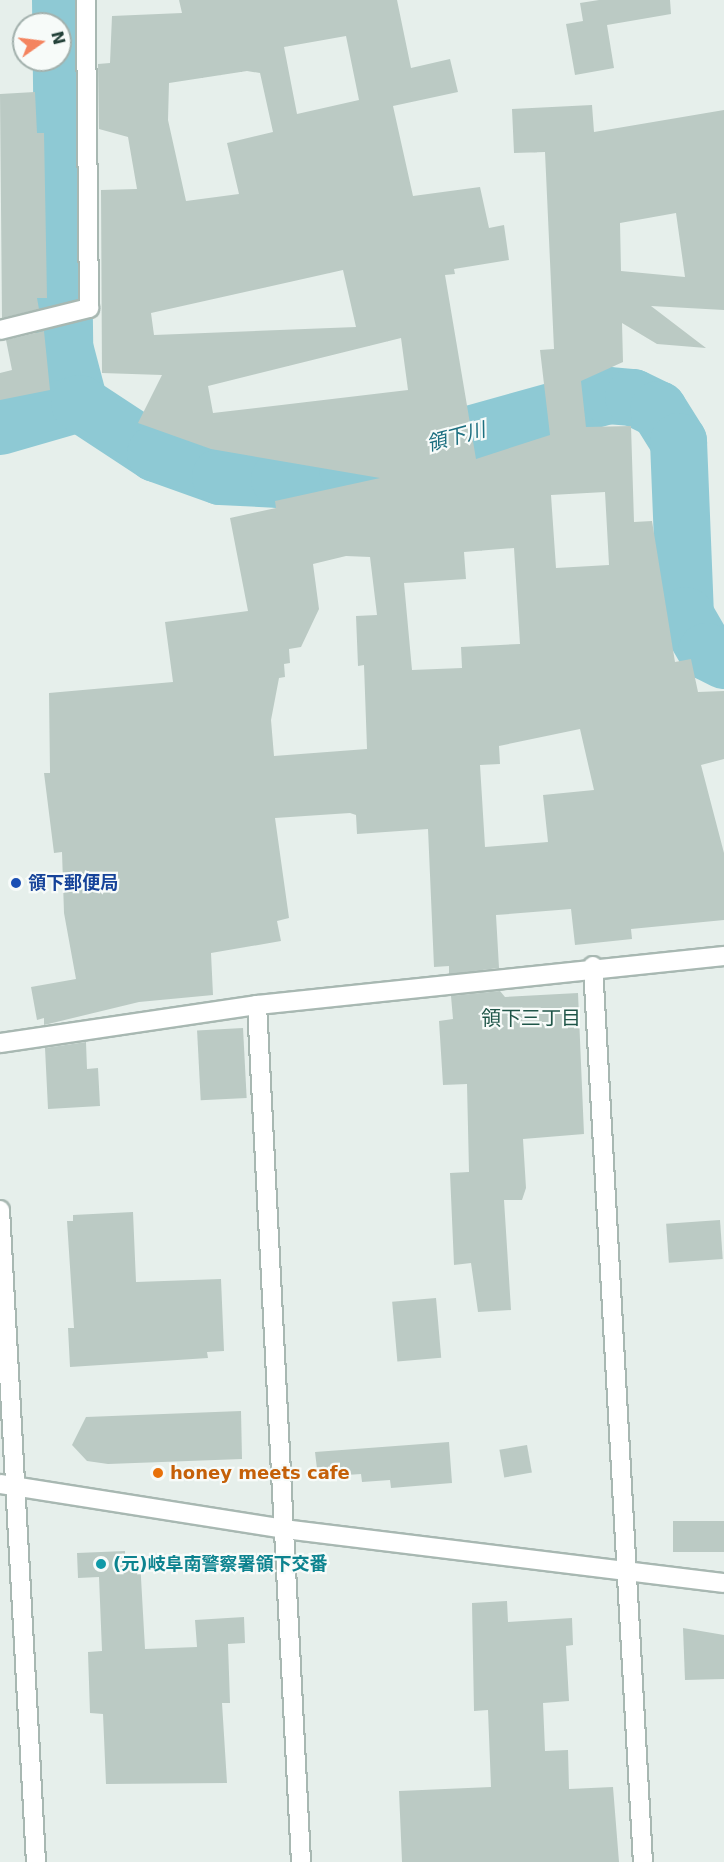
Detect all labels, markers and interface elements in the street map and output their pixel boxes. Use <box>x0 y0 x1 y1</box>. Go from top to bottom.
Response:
north arrow <box>12 12 72 72</box>
text: N <box>47 29 69 47</box>
water label: 領下川 <box>424 418 488 456</box>
place label: 領下郵便局 <box>28 872 118 894</box>
marker: 領下郵便局 <box>9 876 23 890</box>
district label: 領下三丁目 <box>481 1006 581 1030</box>
place label: honey meets cafe <box>170 1462 350 1484</box>
marker: honey meets cafe <box>151 1466 165 1480</box>
place label: (元)岐阜南警察署領下交番 <box>113 1553 327 1575</box>
marker: (元)岐阜南警察署領下交番 <box>94 1557 108 1571</box>

